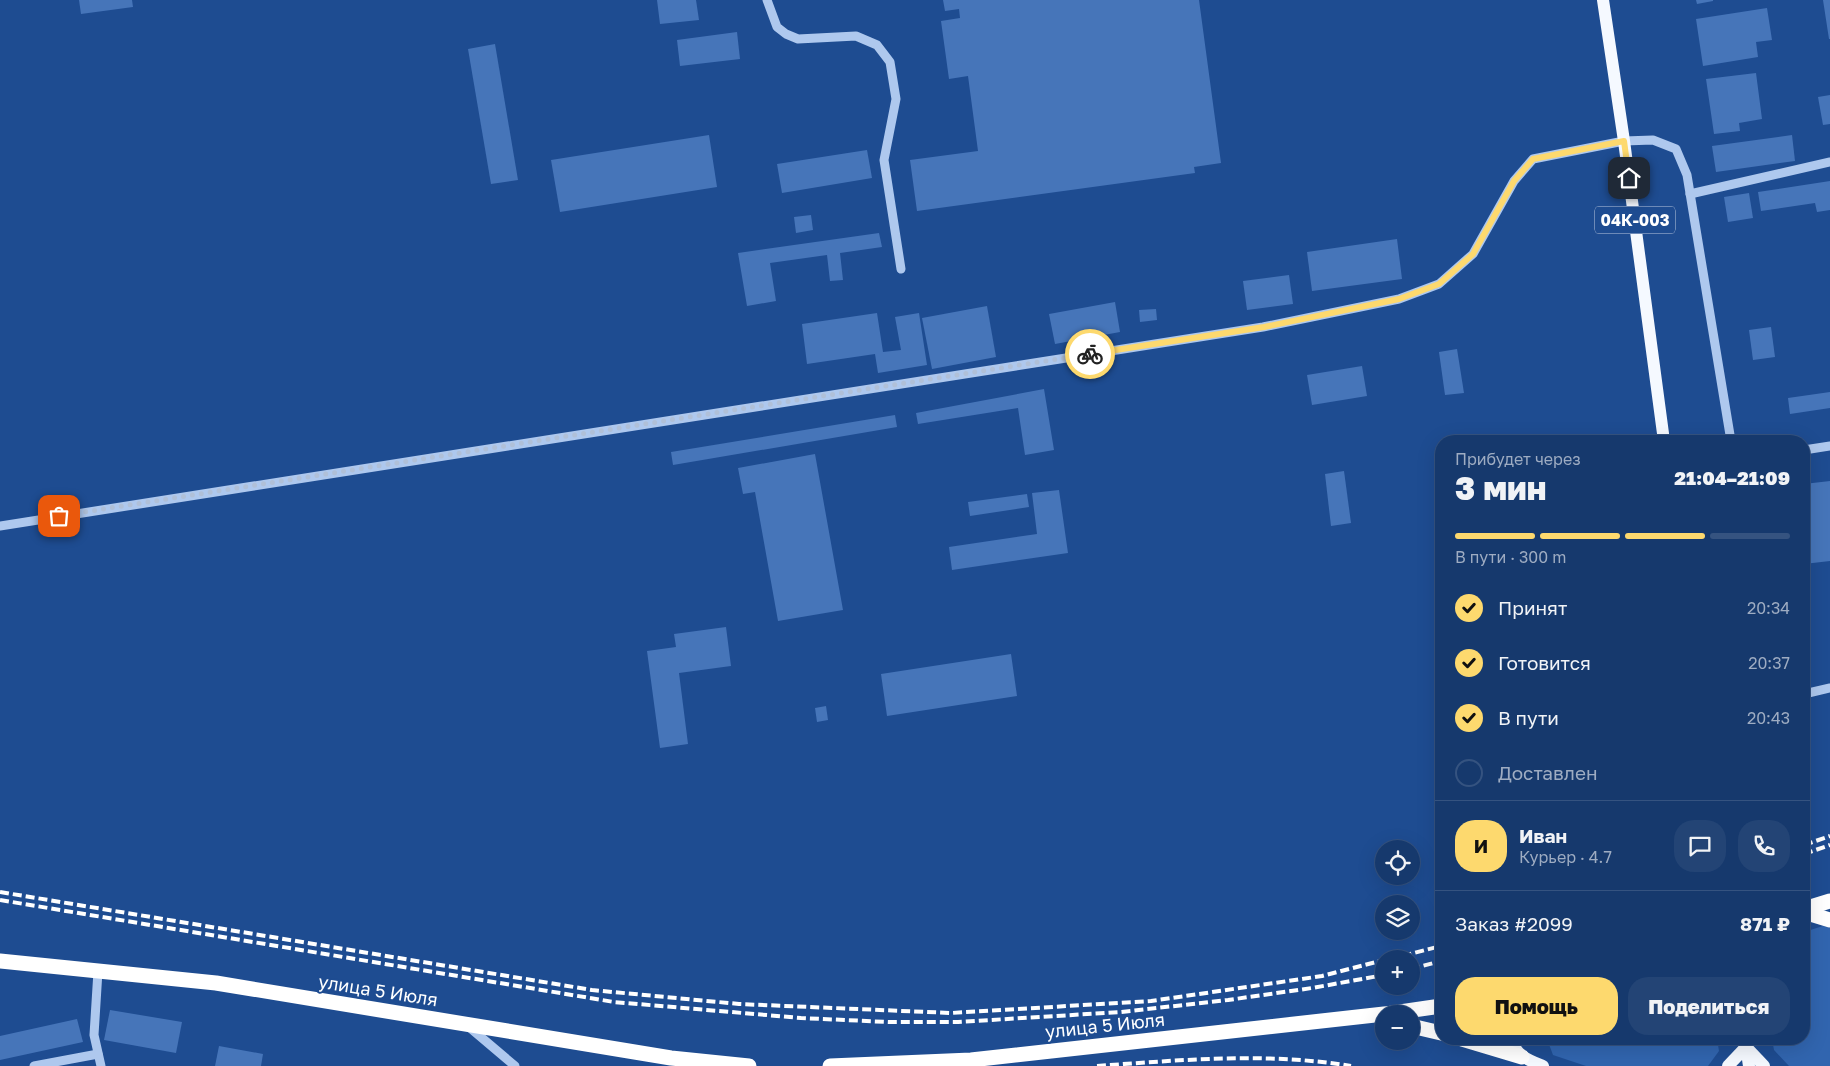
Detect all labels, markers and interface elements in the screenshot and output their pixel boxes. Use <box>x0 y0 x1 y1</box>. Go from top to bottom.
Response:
pin <box>1608 157 1650 199</box>
icon: home <box>1615 164 1643 192</box>
road number: 04К-003 <box>1595 206 1675 234</box>
courier <box>1065 329 1115 379</box>
icon: bike <box>1076 340 1104 368</box>
text: Прибудет через <box>1455 449 1581 469</box>
text: 21:04–21:09 <box>1674 466 1790 489</box>
text: 3 мин <box>1455 469 1546 507</box>
pin <box>38 495 80 537</box>
icon: bag <box>45 502 73 530</box>
text: В пути · 300 m <box>1455 547 1566 567</box>
icon: check <box>1455 594 1483 622</box>
text: Принят <box>1498 596 1567 619</box>
text: 20:34 <box>1747 598 1790 618</box>
icon: check <box>1455 649 1483 677</box>
text: Готовится <box>1498 651 1591 674</box>
text: 20:37 <box>1748 653 1790 673</box>
icon: check <box>1455 704 1483 732</box>
text: В пути <box>1498 706 1559 729</box>
text: 20:43 <box>1747 708 1790 728</box>
text: Доставлен <box>1498 761 1598 784</box>
button: chat <box>1674 820 1726 872</box>
button: phone <box>1738 820 1790 872</box>
text: Иван <box>1519 824 1567 847</box>
text: И <box>1474 834 1488 857</box>
map controls <box>1375 840 1420 1050</box>
button: locate <box>1375 840 1420 885</box>
text: Курьер · 4.7 <box>1519 847 1612 867</box>
button: layers <box>1375 895 1420 940</box>
text: Заказ #2099 <box>1455 912 1573 935</box>
text: 871 ₽ <box>1740 912 1790 935</box>
button: + <box>1375 950 1420 995</box>
street label: улица 5 Июля <box>317 970 439 1010</box>
button: Помощь <box>1455 977 1618 1035</box>
button: Поделиться <box>1628 977 1790 1035</box>
button: − <box>1375 1005 1420 1050</box>
street label: улица 5 Июля <box>1044 1008 1166 1042</box>

